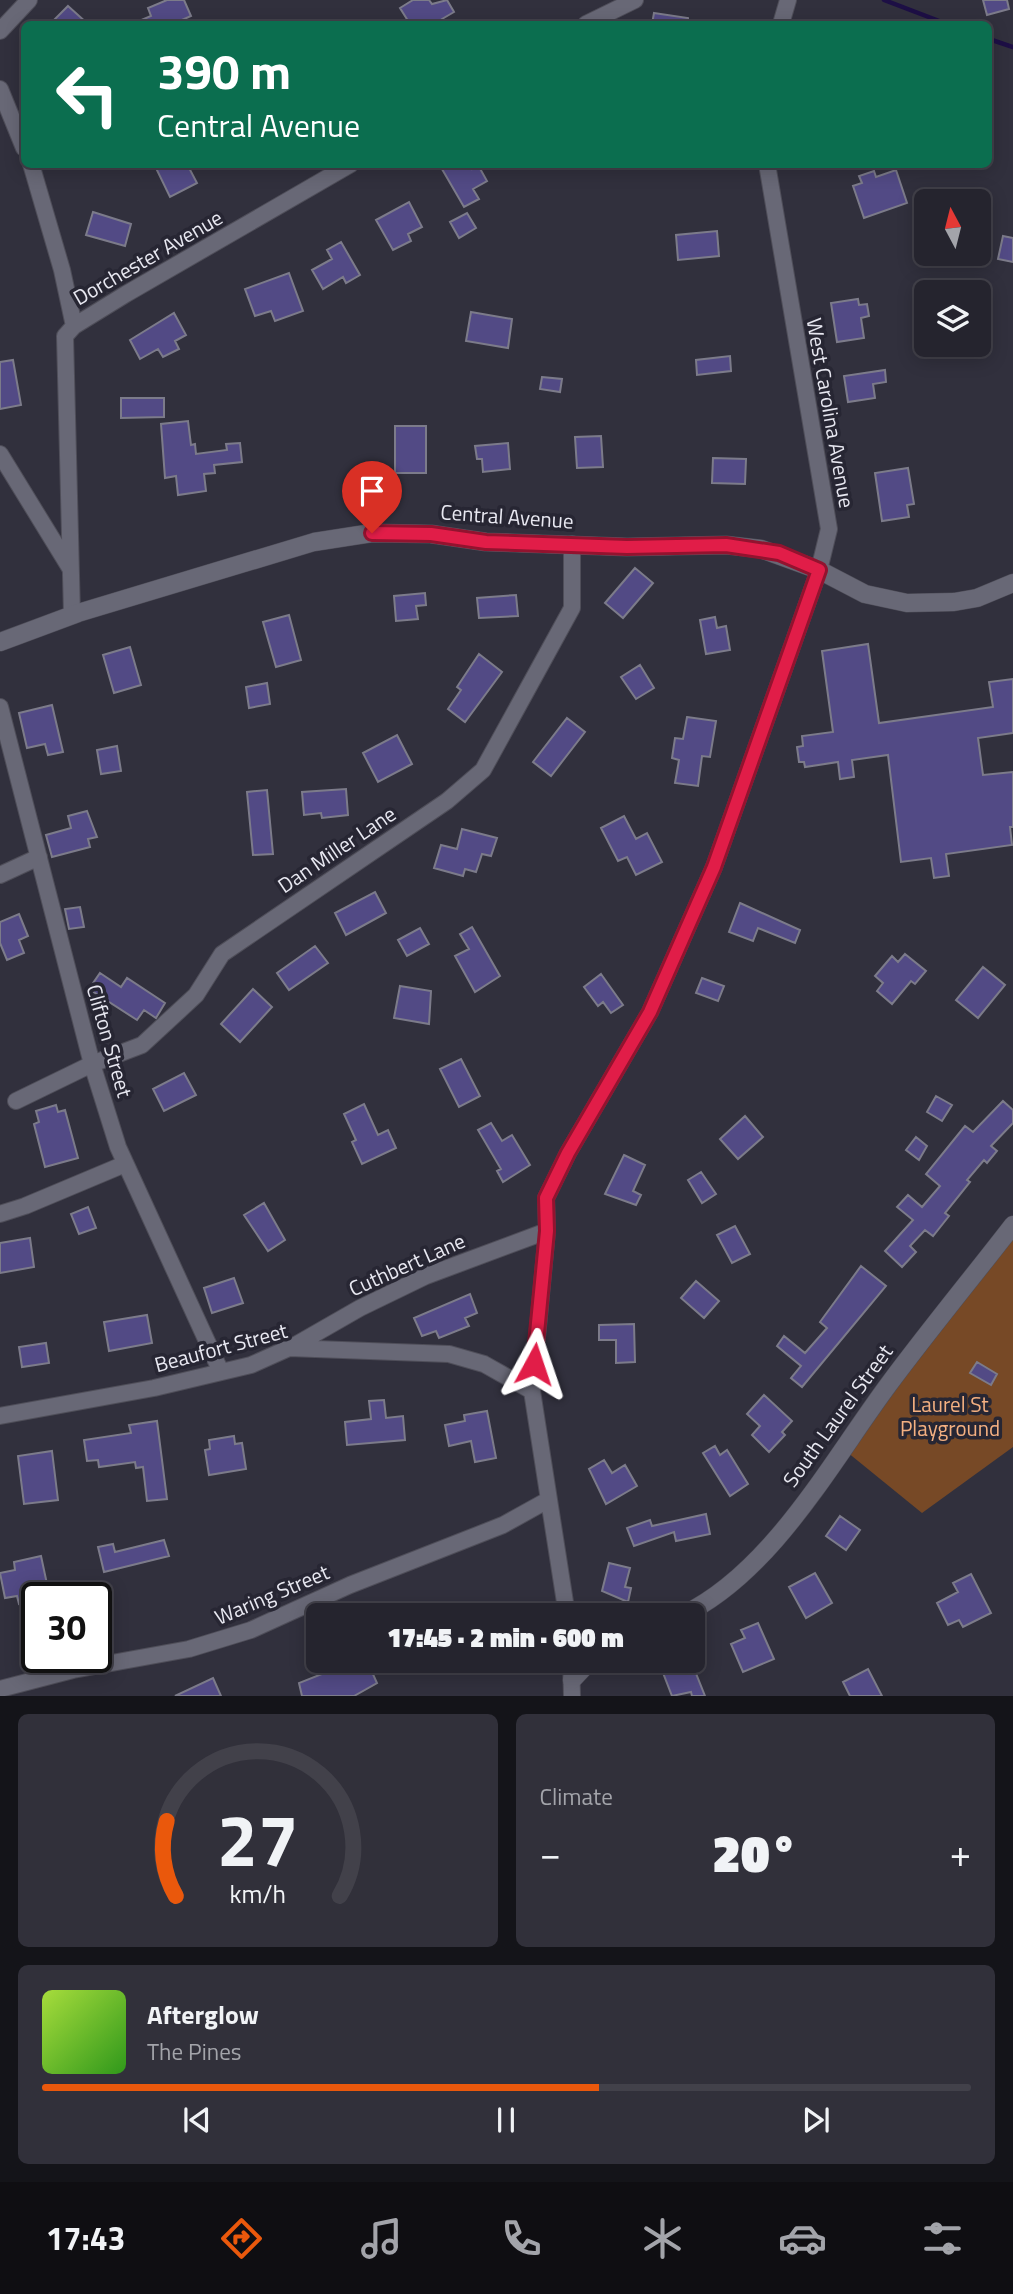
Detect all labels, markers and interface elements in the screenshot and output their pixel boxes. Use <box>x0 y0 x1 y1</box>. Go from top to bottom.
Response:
text: 390 m <box>157 33 291 108</box>
icon: left <box>42 49 133 140</box>
text: Central Avenue <box>157 101 360 149</box>
north arrow <box>914 189 990 266</box>
map controls <box>914 189 991 357</box>
street label: Dorchester Avenue <box>67 201 228 313</box>
button: layers <box>914 280 991 357</box>
street label: West Carolina Avenue <box>799 315 863 510</box>
pin <box>342 461 402 533</box>
icon: arrive <box>353 472 391 510</box>
street label: Central Avenue <box>439 495 575 537</box>
street label: Dan Miller Lane <box>271 798 402 901</box>
street label: Clifton Street <box>79 980 142 1102</box>
street label: Cuthbert Lane <box>343 1224 470 1304</box>
street label: Beaufort Street <box>151 1314 291 1380</box>
position arrow <box>497 1327 571 1401</box>
street label: South Laurel Street <box>774 1337 900 1494</box>
park label: Laurel St Playground <box>900 1388 1000 1444</box>
street label: Waring Street <box>209 1555 334 1633</box>
speed limit sign: 30 <box>21 1582 112 1673</box>
text: 17:45 · 2 min · 600 m <box>387 1618 624 1657</box>
text: Climate <box>540 1779 613 1814</box>
text: 27 <box>217 1785 299 1895</box>
text: 20° <box>712 1813 798 1892</box>
text: − <box>540 1824 561 1882</box>
text: + <box>950 1824 971 1882</box>
text: km/h <box>229 1875 286 1913</box>
text: Afterglow <box>147 1995 259 2034</box>
text: The Pines <box>147 2034 241 2069</box>
icon: previous <box>178 2101 216 2139</box>
icon: pause <box>487 2101 525 2139</box>
icon: next <box>797 2101 835 2139</box>
text: 17:43 <box>46 2214 126 2262</box>
icon: directions <box>217 2214 266 2263</box>
icon: music <box>357 2214 406 2263</box>
icon: phone <box>497 2214 546 2263</box>
icon: climate <box>638 2214 687 2263</box>
icon: car <box>778 2214 827 2263</box>
icon: filters <box>918 2214 967 2263</box>

